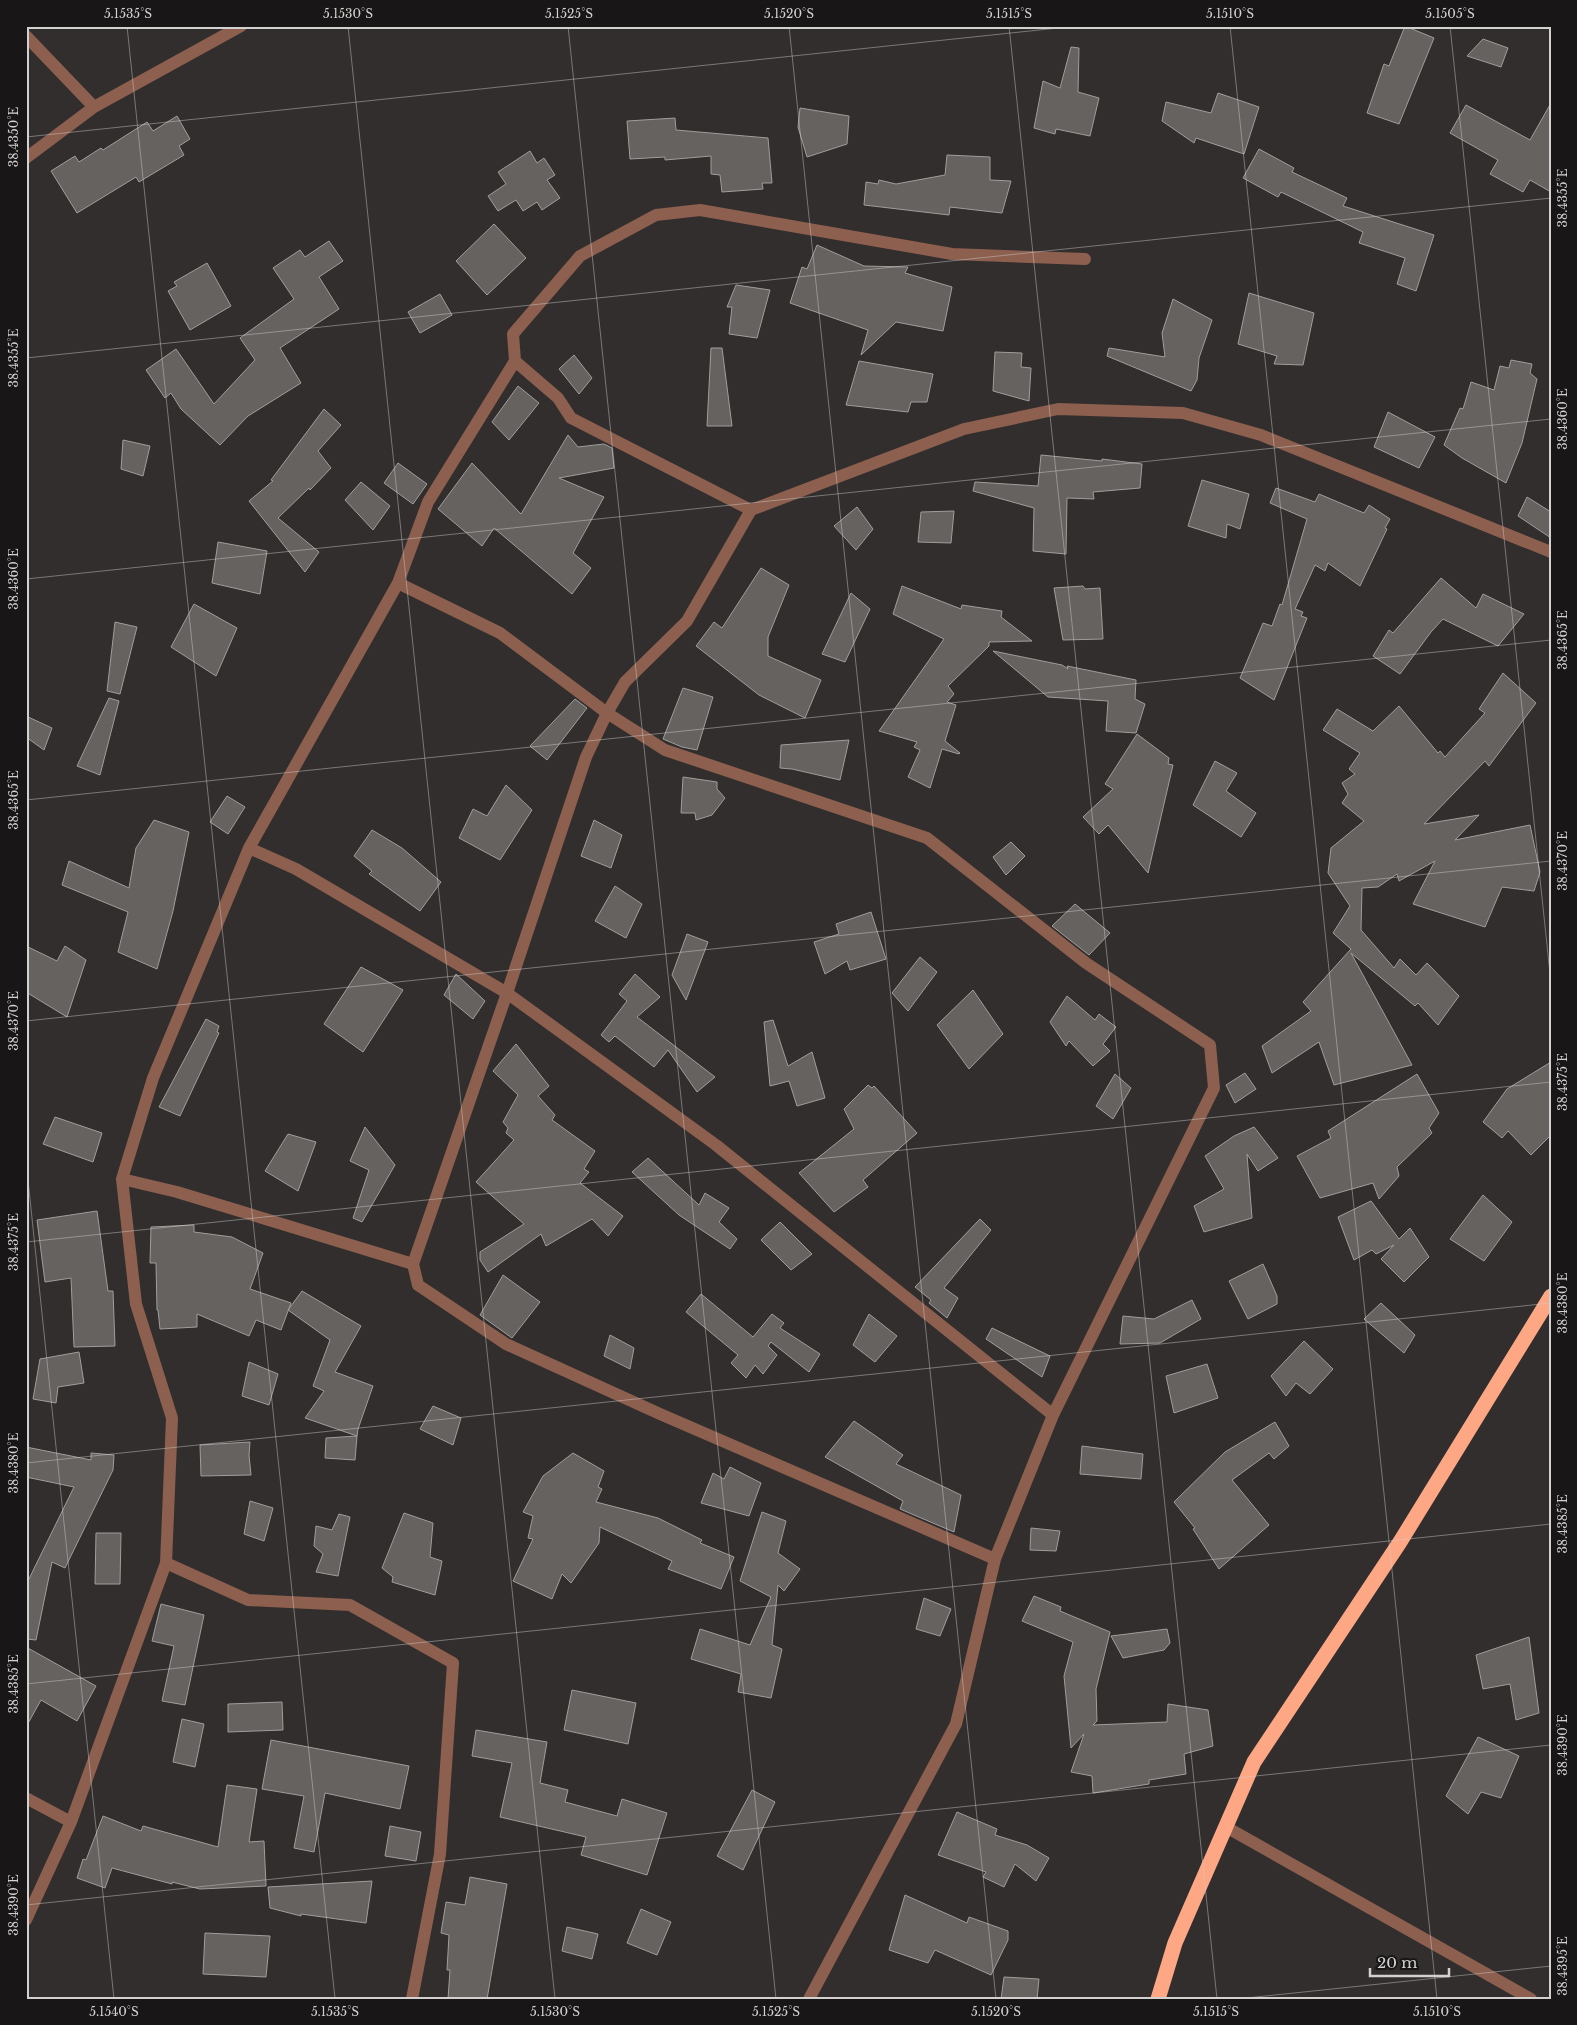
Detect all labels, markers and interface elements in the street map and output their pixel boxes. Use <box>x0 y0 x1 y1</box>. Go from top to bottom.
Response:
text: 5.1535°S <box>104 6 152 21</box>
text: 5.1530°S <box>323 6 373 21</box>
text: 5.1525°S <box>545 6 593 21</box>
text: 5.1520°S <box>764 6 814 21</box>
text: 5.1515°S <box>986 6 1032 21</box>
text: 5.1510°S <box>1206 6 1254 21</box>
text: 5.1505°S <box>1425 6 1475 21</box>
text: 38.4350°E <box>6 106 21 167</box>
text: 38.4355°E <box>1555 168 1570 227</box>
text: 38.4355°E <box>6 328 21 387</box>
text: 38.4360°E <box>1555 388 1570 450</box>
text: 38.4360°E <box>6 548 21 610</box>
text: 38.4365°E <box>1555 610 1570 670</box>
text: 38.4365°E <box>6 770 21 830</box>
text: 38.4370°E <box>1555 831 1570 891</box>
text: 38.4370°E <box>6 991 21 1051</box>
text: 38.4375°E <box>1555 1053 1570 1111</box>
text: 38.4375°E <box>6 1213 21 1271</box>
text: 38.4380°E <box>1555 1272 1570 1333</box>
text: 38.4380°E <box>6 1432 21 1493</box>
text: 38.4385°E <box>1555 1494 1570 1554</box>
text: 38.4385°E <box>6 1654 21 1714</box>
text: 38.4390°E <box>1555 1714 1570 1776</box>
text: 38.4390°E <box>6 1874 21 1936</box>
text: 38.4395°E <box>1555 1936 1570 1996</box>
scale bar <box>1370 1945 1448 1977</box>
text: 20 m <box>1377 1953 1417 1972</box>
text: 5.1540°S <box>89 2004 139 2019</box>
text: 5.1535°S <box>311 2004 359 2019</box>
text: 5.1530°S <box>530 2004 580 2019</box>
text: 5.1525°S <box>752 2004 800 2019</box>
text: 5.1520°S <box>971 2004 1021 2019</box>
text: 5.1515°S <box>1193 2004 1239 2019</box>
text: 5.1510°S <box>1413 2004 1461 2019</box>

